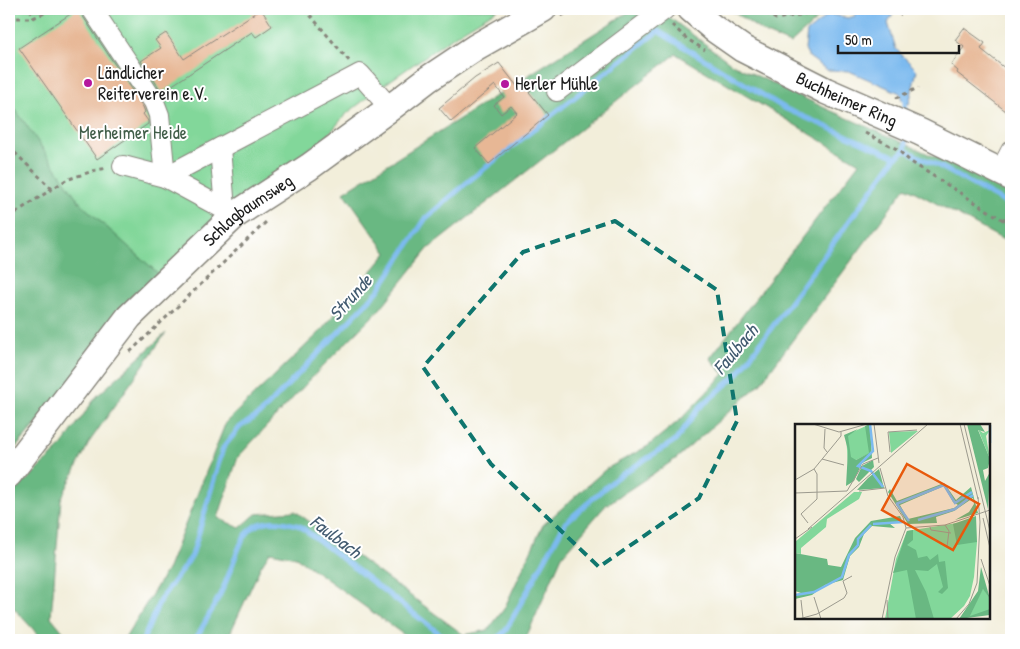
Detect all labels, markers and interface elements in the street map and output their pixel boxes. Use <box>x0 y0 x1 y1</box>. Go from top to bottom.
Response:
scale bar <box>838 22 959 54</box>
text: 50 m <box>845 29 872 50</box>
place label: Ländlicher Reiterverein e.V. <box>98 60 207 106</box>
street label: Buchheimer Ring <box>792 65 901 133</box>
place label: Herler Mühle <box>515 71 598 96</box>
marker: Ländlicher Reiterverein e.V. <box>82 77 94 89</box>
marker: Herler Mühle <box>499 78 511 90</box>
park label: Merheimer Heide <box>79 120 187 145</box>
street label: Schlagbaumsweg <box>197 168 298 252</box>
water label: Strunde <box>322 267 379 326</box>
water label: Faulbach <box>706 317 765 380</box>
inset map <box>795 424 990 619</box>
water label: Faulbach <box>305 508 369 565</box>

